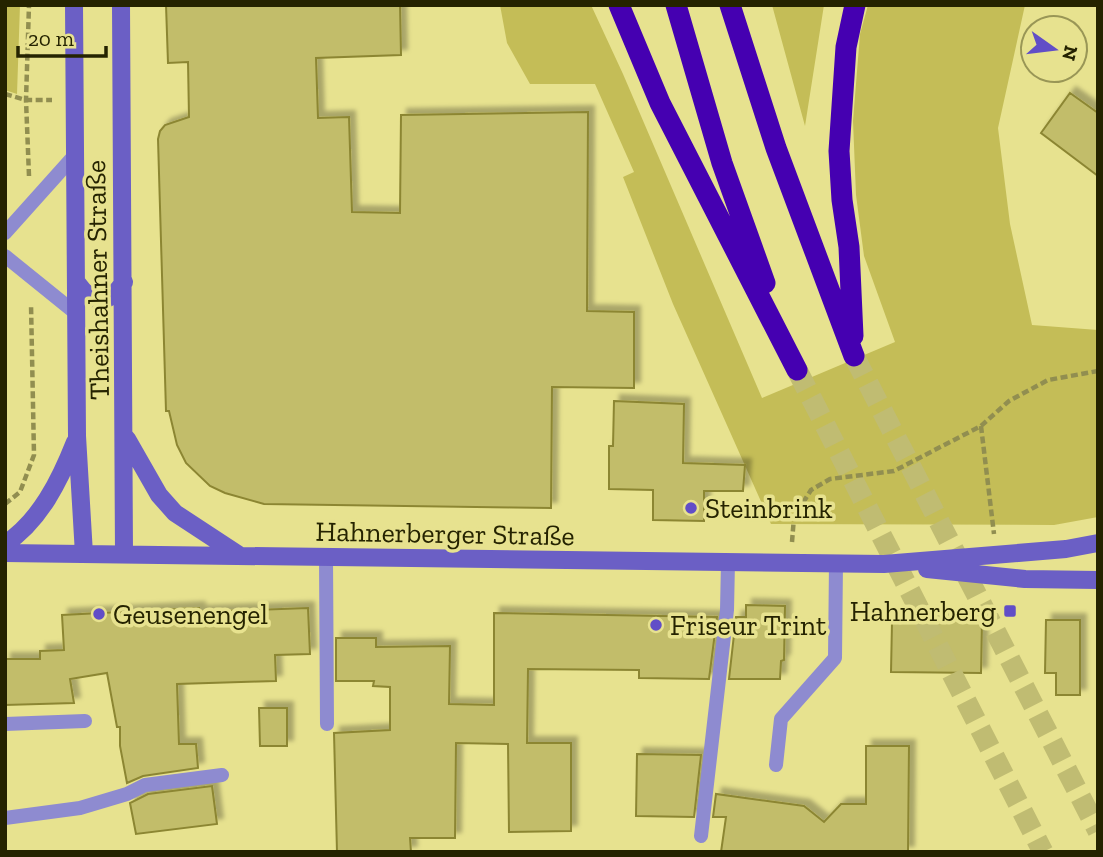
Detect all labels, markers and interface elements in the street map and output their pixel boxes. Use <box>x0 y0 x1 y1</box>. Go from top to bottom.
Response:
scale bar <box>18 14 105 58</box>
north arrow <box>1019 14 1089 84</box>
text: 20 m <box>28 26 74 51</box>
text: N <box>1057 43 1083 63</box>
street label: Theishahner Straße <box>79 160 116 400</box>
place label: Steinbrink <box>705 492 833 525</box>
marker: Steinbrink <box>683 500 699 516</box>
street label: Hahnerberger Straße <box>315 515 575 552</box>
place label: Hahnerberg <box>850 595 996 628</box>
place label: Geusenengel <box>113 598 268 631</box>
marker: Hahnerberg <box>1002 603 1018 619</box>
marker: Geusenengel <box>91 606 107 622</box>
place label: Friseur Trint <box>670 609 827 642</box>
marker: Friseur Trint <box>648 617 664 633</box>

